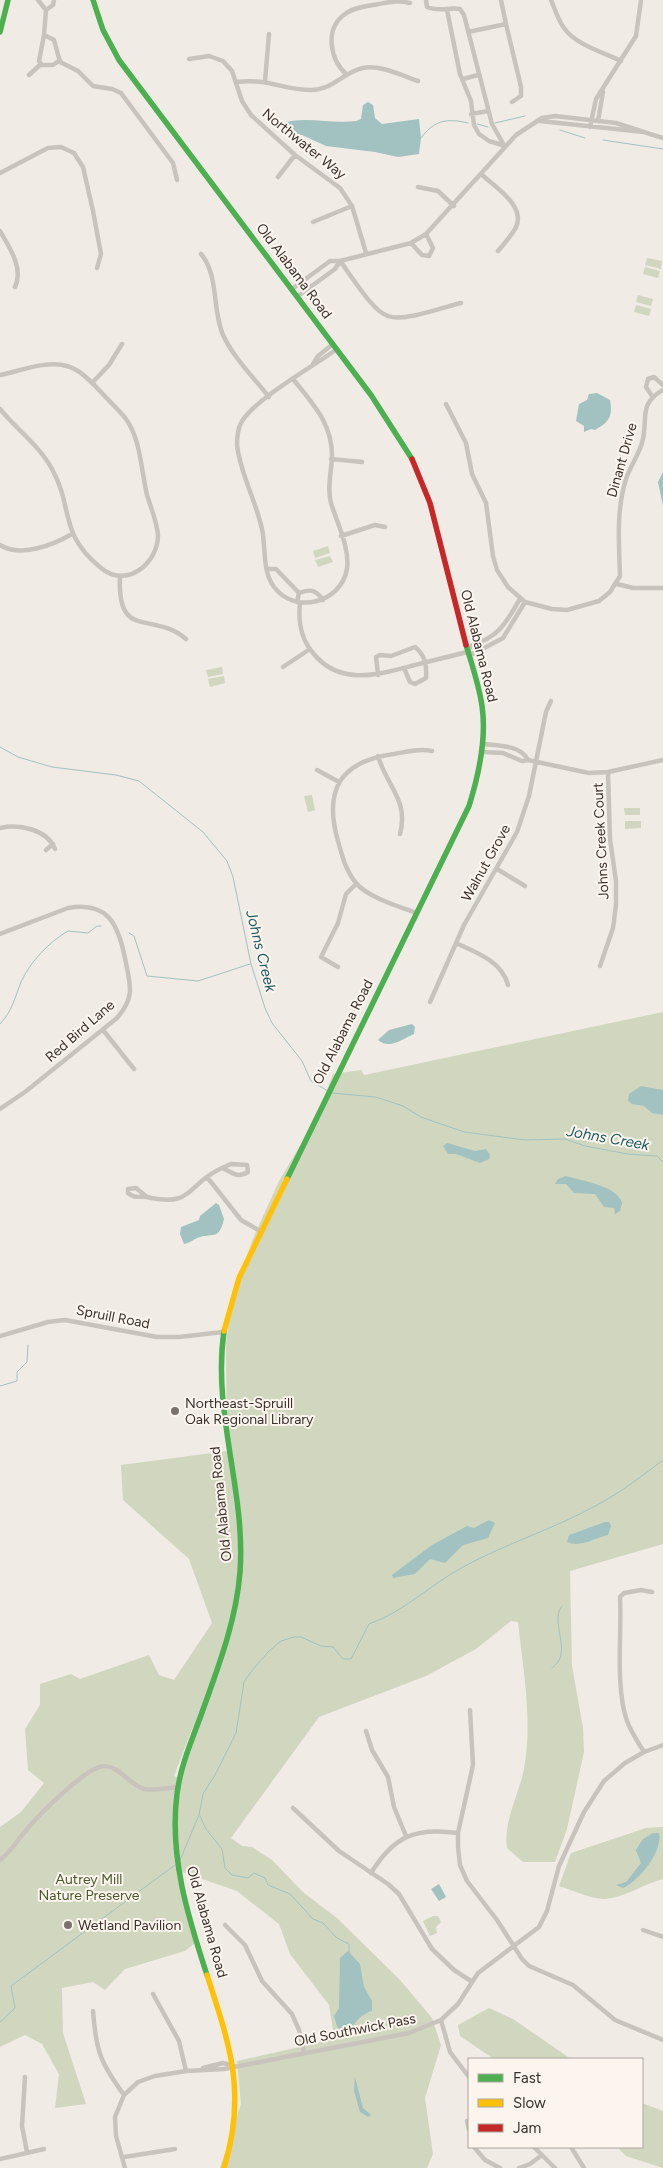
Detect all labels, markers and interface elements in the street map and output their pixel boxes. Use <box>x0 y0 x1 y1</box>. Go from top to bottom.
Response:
street label: Northwater Way <box>259 105 350 183</box>
street label: Old Alabama Road <box>252 220 336 322</box>
street label: Dinant Drive <box>603 420 641 499</box>
street label: Old Alabama Road <box>457 588 501 704</box>
street label: Johns Creek Court <box>589 782 613 900</box>
street label: Walnut Grove <box>458 821 514 905</box>
water label: Johns Creek <box>242 907 280 994</box>
street label: Old Alabama Road <box>309 977 377 1087</box>
street label: Red Bird Lane <box>42 996 118 1066</box>
water label: Johns Creek <box>564 1122 651 1154</box>
street label: Spruill Road <box>75 1302 151 1332</box>
place label: Northeast-Spruill Oak Regional Library <box>185 1395 314 1428</box>
marker: Northeast-Spruill Oak Regional Library <box>169 1405 181 1417</box>
street label: Old Alabama Road <box>207 1446 235 1562</box>
street label: Old Alabama Road <box>183 1864 231 1980</box>
park label: Autrey Mill Nature Preserve <box>39 1871 140 1904</box>
place label: Wetland Pavilion <box>78 1917 181 1934</box>
marker: Wetland Pavilion <box>62 1919 74 1931</box>
street label: Old Southwick Pass <box>293 2010 417 2050</box>
legend <box>468 2058 643 2148</box>
text: Fast <box>513 2069 542 2087</box>
text: Slow <box>513 2094 546 2112</box>
text: Jam <box>513 2119 541 2137</box>

